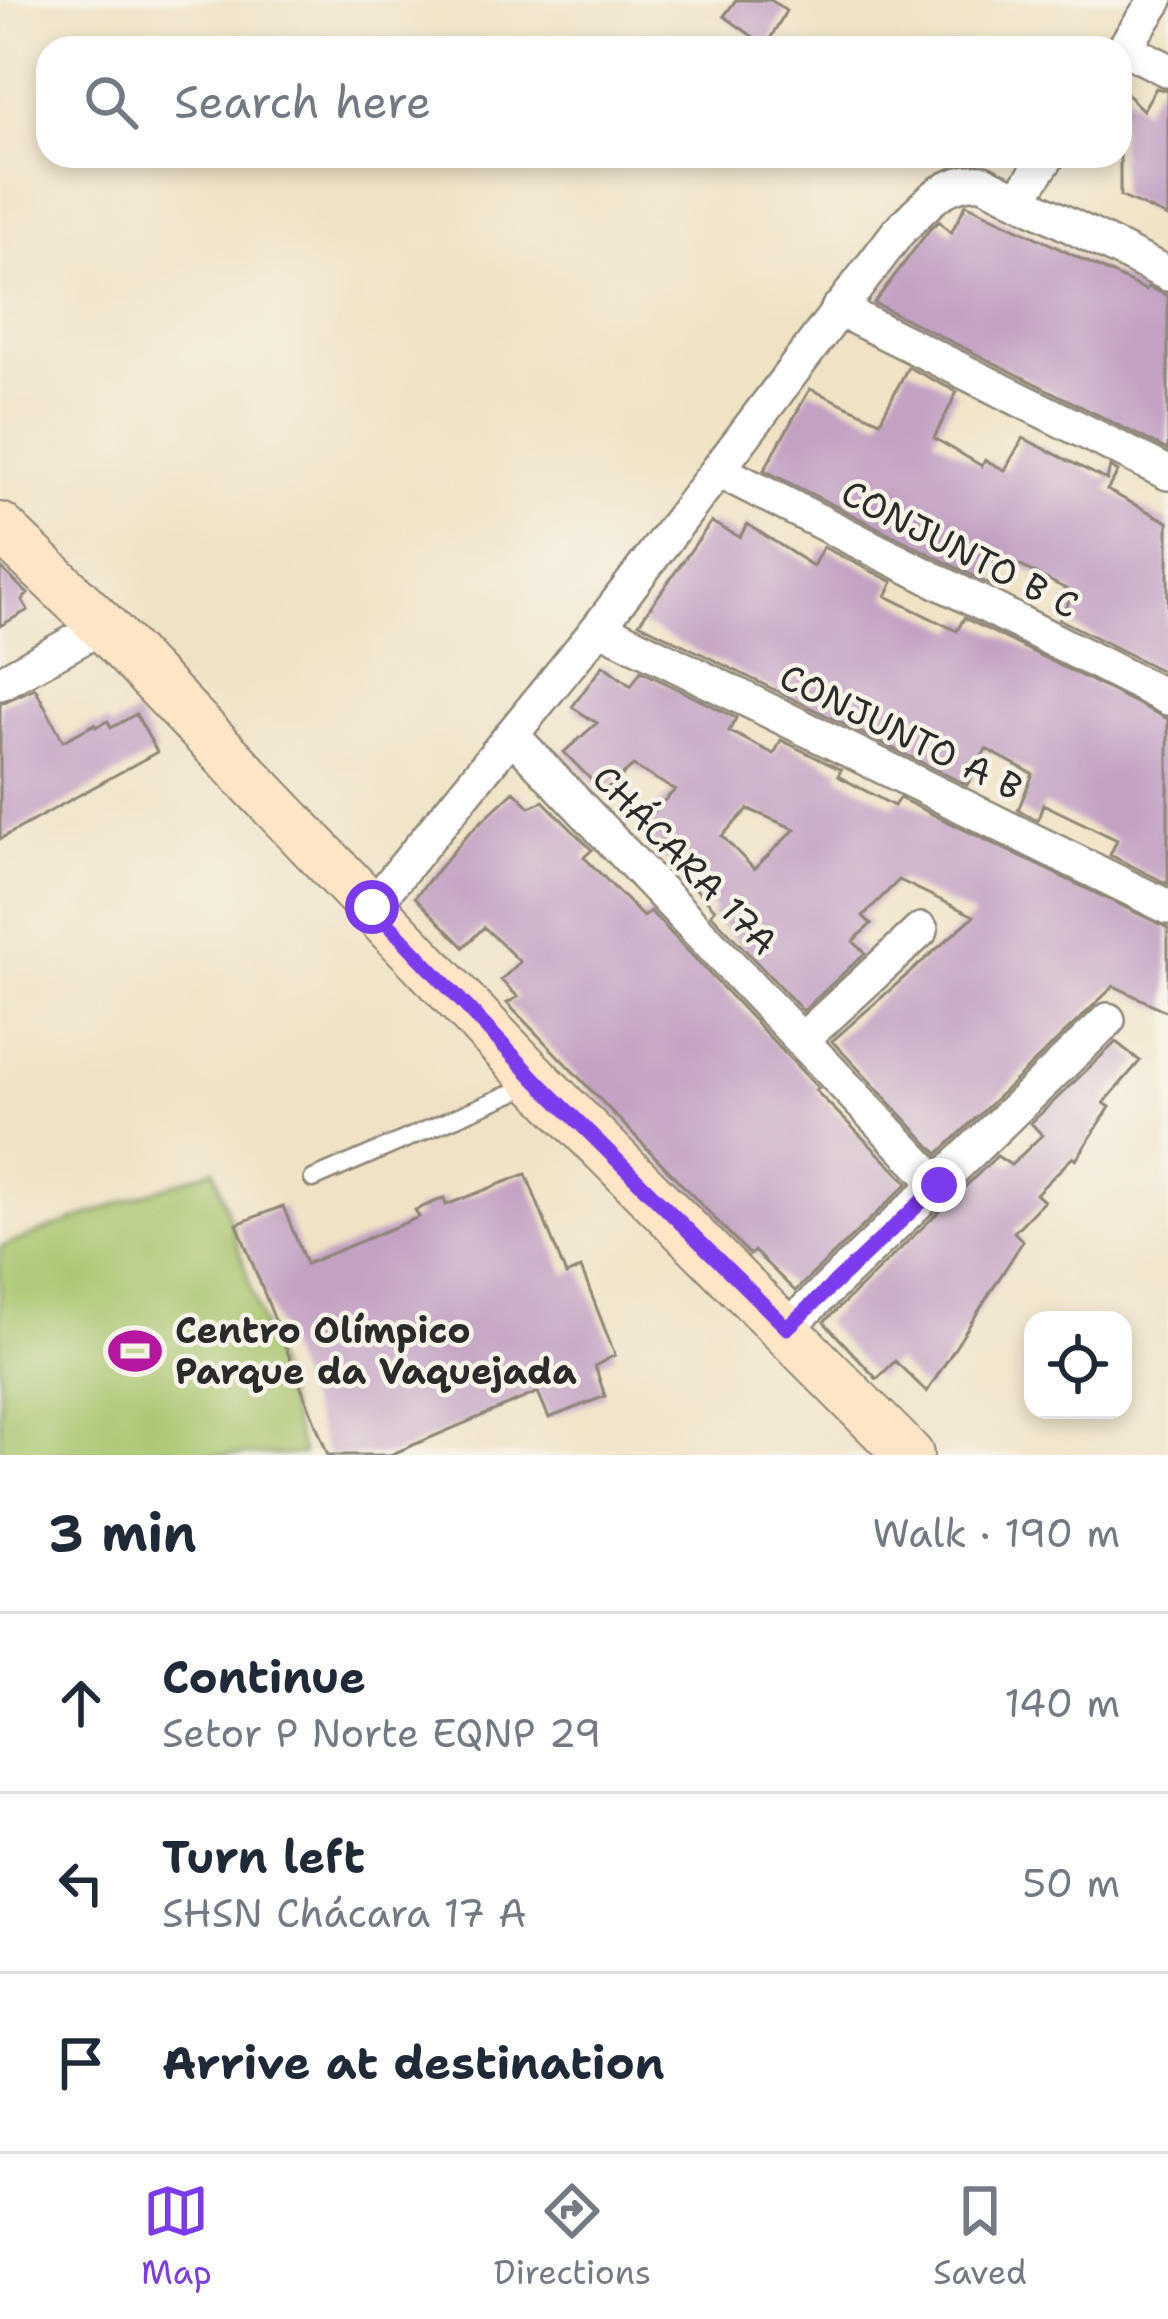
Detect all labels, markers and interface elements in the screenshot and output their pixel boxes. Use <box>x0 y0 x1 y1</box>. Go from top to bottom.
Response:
search box <box>36 36 1132 168</box>
icon: search <box>78 69 144 135</box>
text: Search here <box>174 72 431 132</box>
street label: CONJUNTO B C <box>833 468 1087 630</box>
street label: CONJUNTO A B <box>772 652 1030 812</box>
street label: CHÁCARA 17A <box>582 754 788 966</box>
route start <box>345 880 399 934</box>
route end <box>912 1158 966 1212</box>
place label: Centro Olímpico Parque da Vaquejada <box>175 1306 577 1396</box>
map controls <box>1024 1311 1132 1419</box>
button: locate <box>1024 1311 1132 1419</box>
sports icon: Centro Olímpico Parque da Vaquejada <box>106 1322 164 1380</box>
text: 3 min <box>48 1499 197 1567</box>
text: Walk · 190 m <box>873 1507 1120 1559</box>
text: Continue <box>162 1647 366 1707</box>
icon: ahead <box>48 1670 114 1736</box>
text: 140 m <box>1004 1677 1120 1729</box>
text: Setor P Norte EQNP 29 <box>162 1707 601 1759</box>
text: Turn left <box>162 1827 365 1887</box>
icon: left <box>48 1850 114 1916</box>
text: 50 m <box>1022 1857 1120 1909</box>
text: SHSN Chácara 17 A <box>162 1887 527 1939</box>
icon: arrive <box>48 2030 114 2096</box>
text: Arrive at destination <box>162 2033 665 2093</box>
tab: Map <box>141 2178 212 2295</box>
tab: Directions <box>494 2178 651 2295</box>
tab: Saved <box>933 2178 1027 2295</box>

